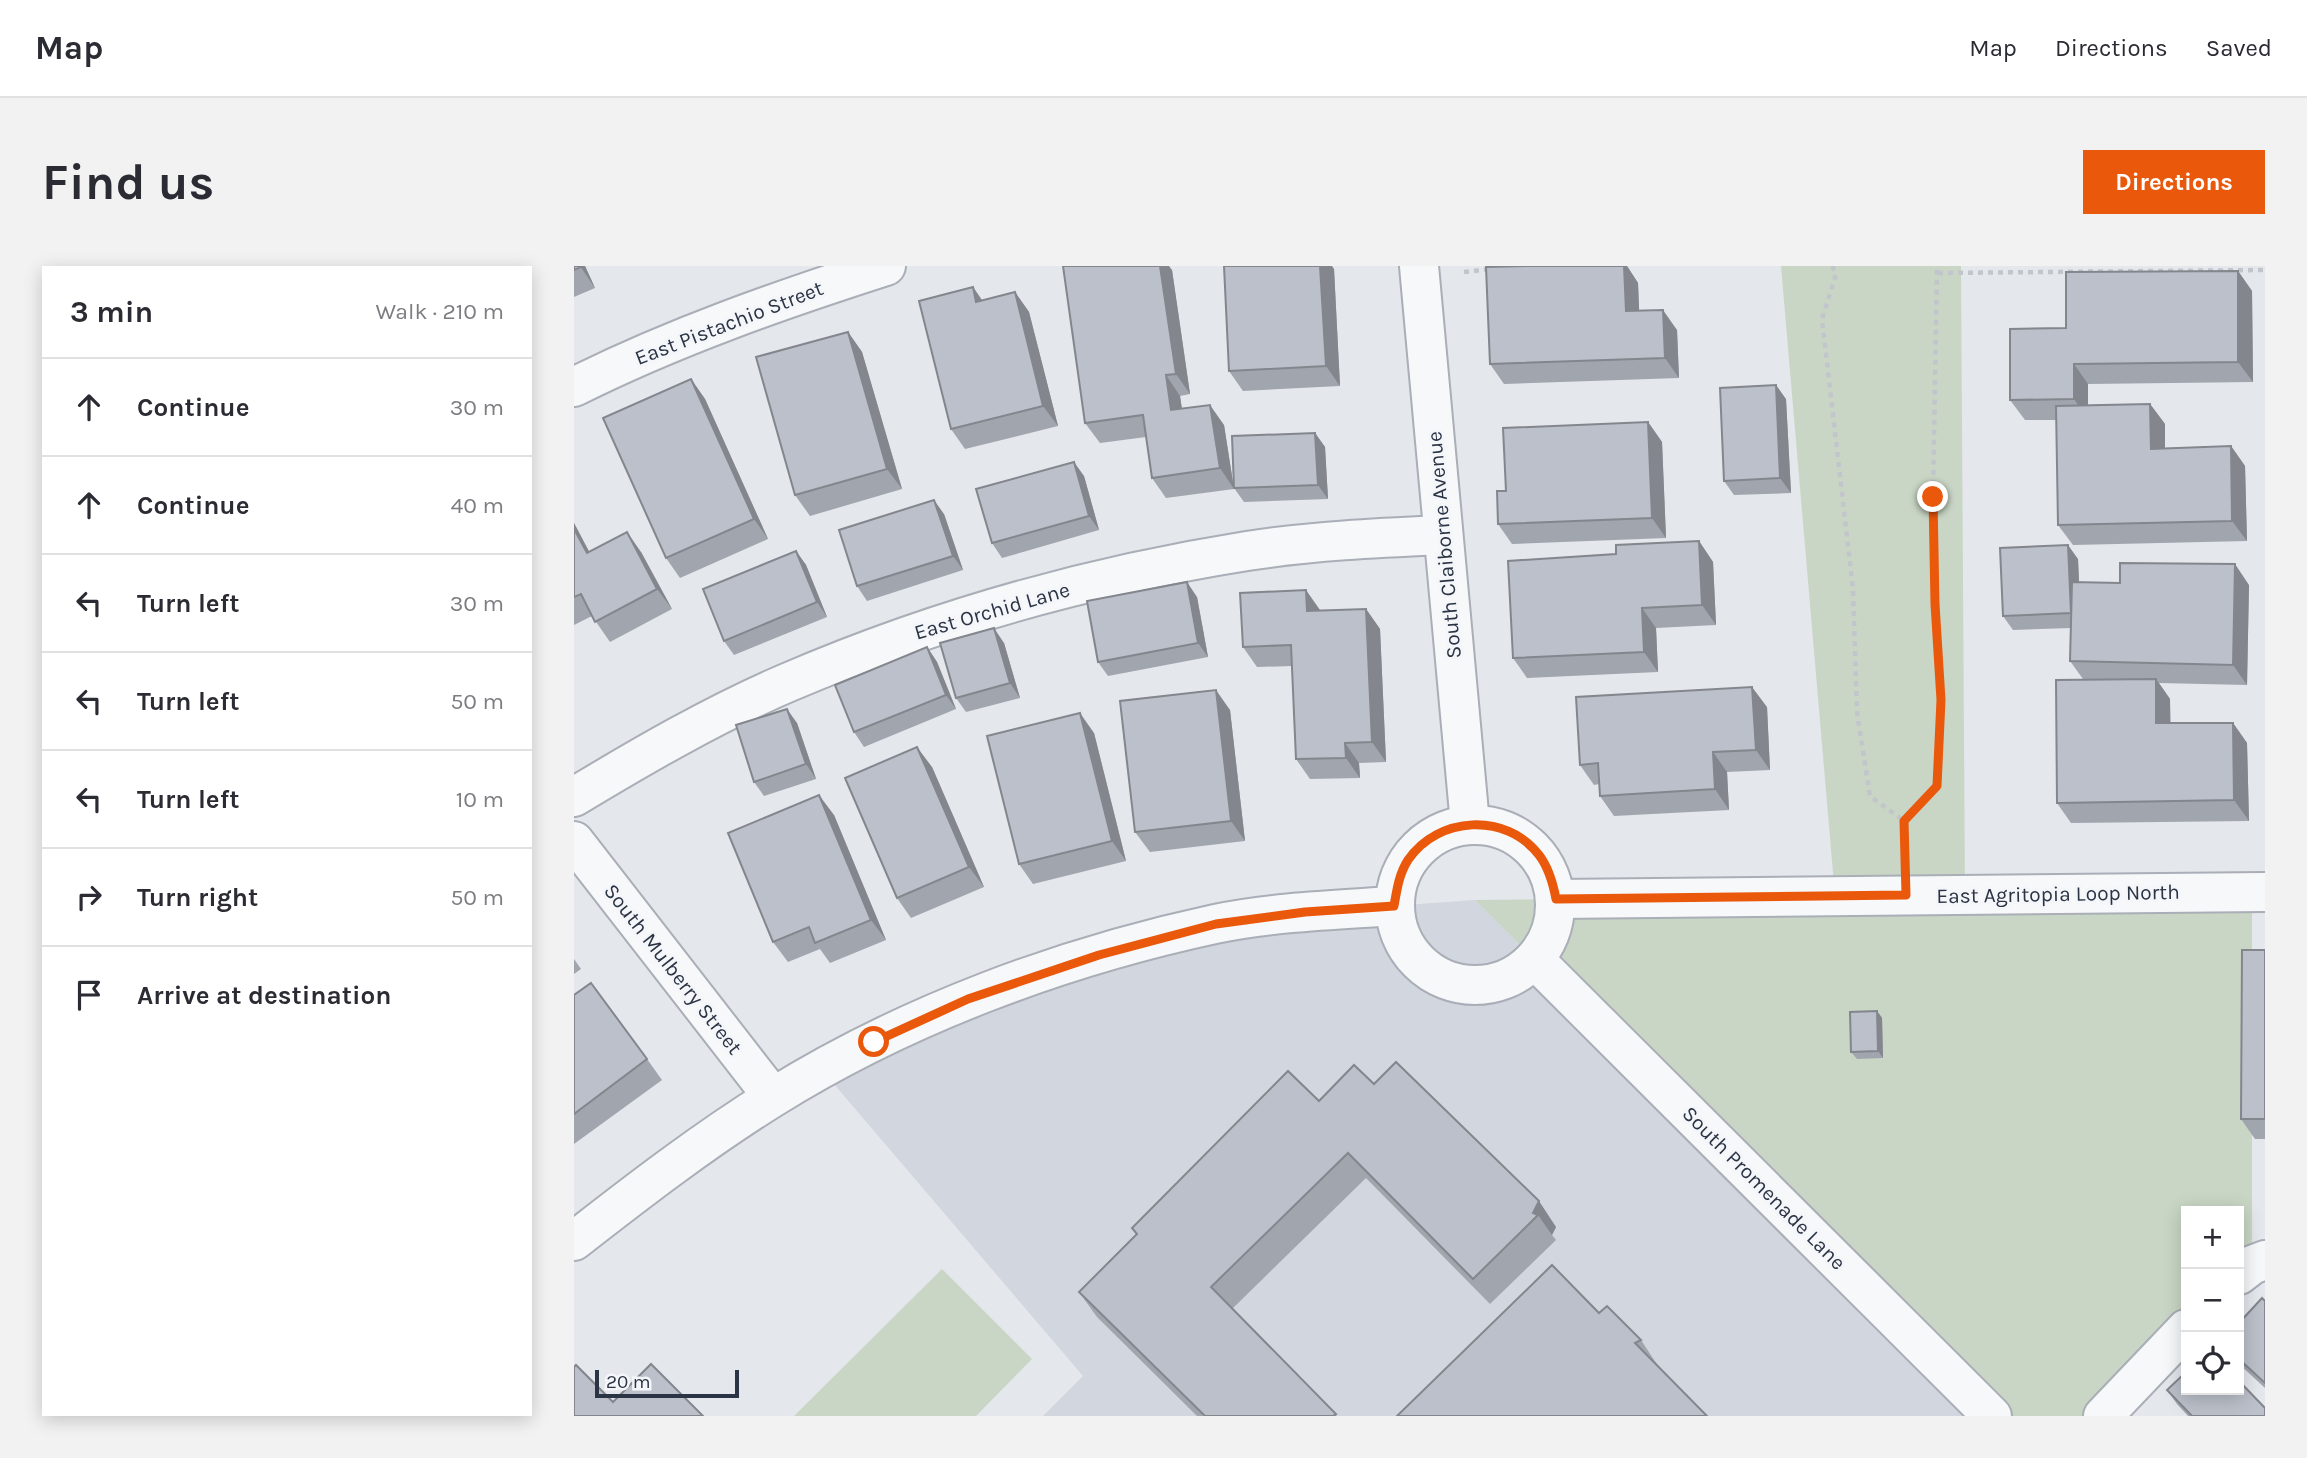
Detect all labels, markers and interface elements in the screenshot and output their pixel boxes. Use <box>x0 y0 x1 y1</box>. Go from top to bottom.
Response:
text: Map <box>35 29 103 67</box>
text: Map <box>1969 34 2017 62</box>
text: Directions <box>2055 34 2168 62</box>
text: Saved <box>2206 34 2272 62</box>
button: Directions <box>2083 150 2265 214</box>
text: Find us <box>42 154 214 211</box>
street label: East Pistachio Street <box>632 276 827 370</box>
text: 3 min <box>70 294 153 330</box>
text: Walk · 210 m <box>376 298 504 325</box>
icon: ahead <box>70 388 108 426</box>
text: Continue <box>137 392 249 423</box>
text: 30 m <box>450 394 504 421</box>
street label: South Claiborne Avenue <box>1422 430 1466 660</box>
route end <box>1917 481 1948 512</box>
icon: ahead <box>70 486 108 524</box>
text: Continue <box>137 490 249 521</box>
text: 40 m <box>451 492 504 519</box>
street label: East Orchid Lane <box>912 577 1072 645</box>
icon: left <box>70 584 108 622</box>
text: Turn left <box>137 588 239 619</box>
text: 30 m <box>450 590 504 617</box>
icon: left <box>70 682 108 720</box>
text: Turn left <box>137 686 239 717</box>
text: 50 m <box>450 688 504 715</box>
icon: left <box>70 780 108 818</box>
text: Turn left <box>137 784 239 815</box>
text: 10 m <box>456 786 504 813</box>
icon: right <box>70 878 108 916</box>
street label: South Mulberry Street <box>599 879 747 1059</box>
street label: East Agritopia Loop North <box>1936 880 2180 908</box>
text: Turn right <box>137 882 258 913</box>
text: 50 m <box>450 884 504 911</box>
icon: arrive <box>70 976 108 1014</box>
text: Arrive at destination <box>137 980 391 1011</box>
route start <box>858 1026 889 1057</box>
street label: South Promenade Lane <box>1677 1101 1851 1275</box>
map controls <box>2181 1206 2244 1395</box>
button: + <box>2181 1206 2244 1269</box>
button: − <box>2181 1269 2244 1332</box>
button: locate <box>2181 1332 2244 1395</box>
scale bar <box>595 1367 738 1399</box>
text: 20 m <box>606 1371 651 1393</box>

